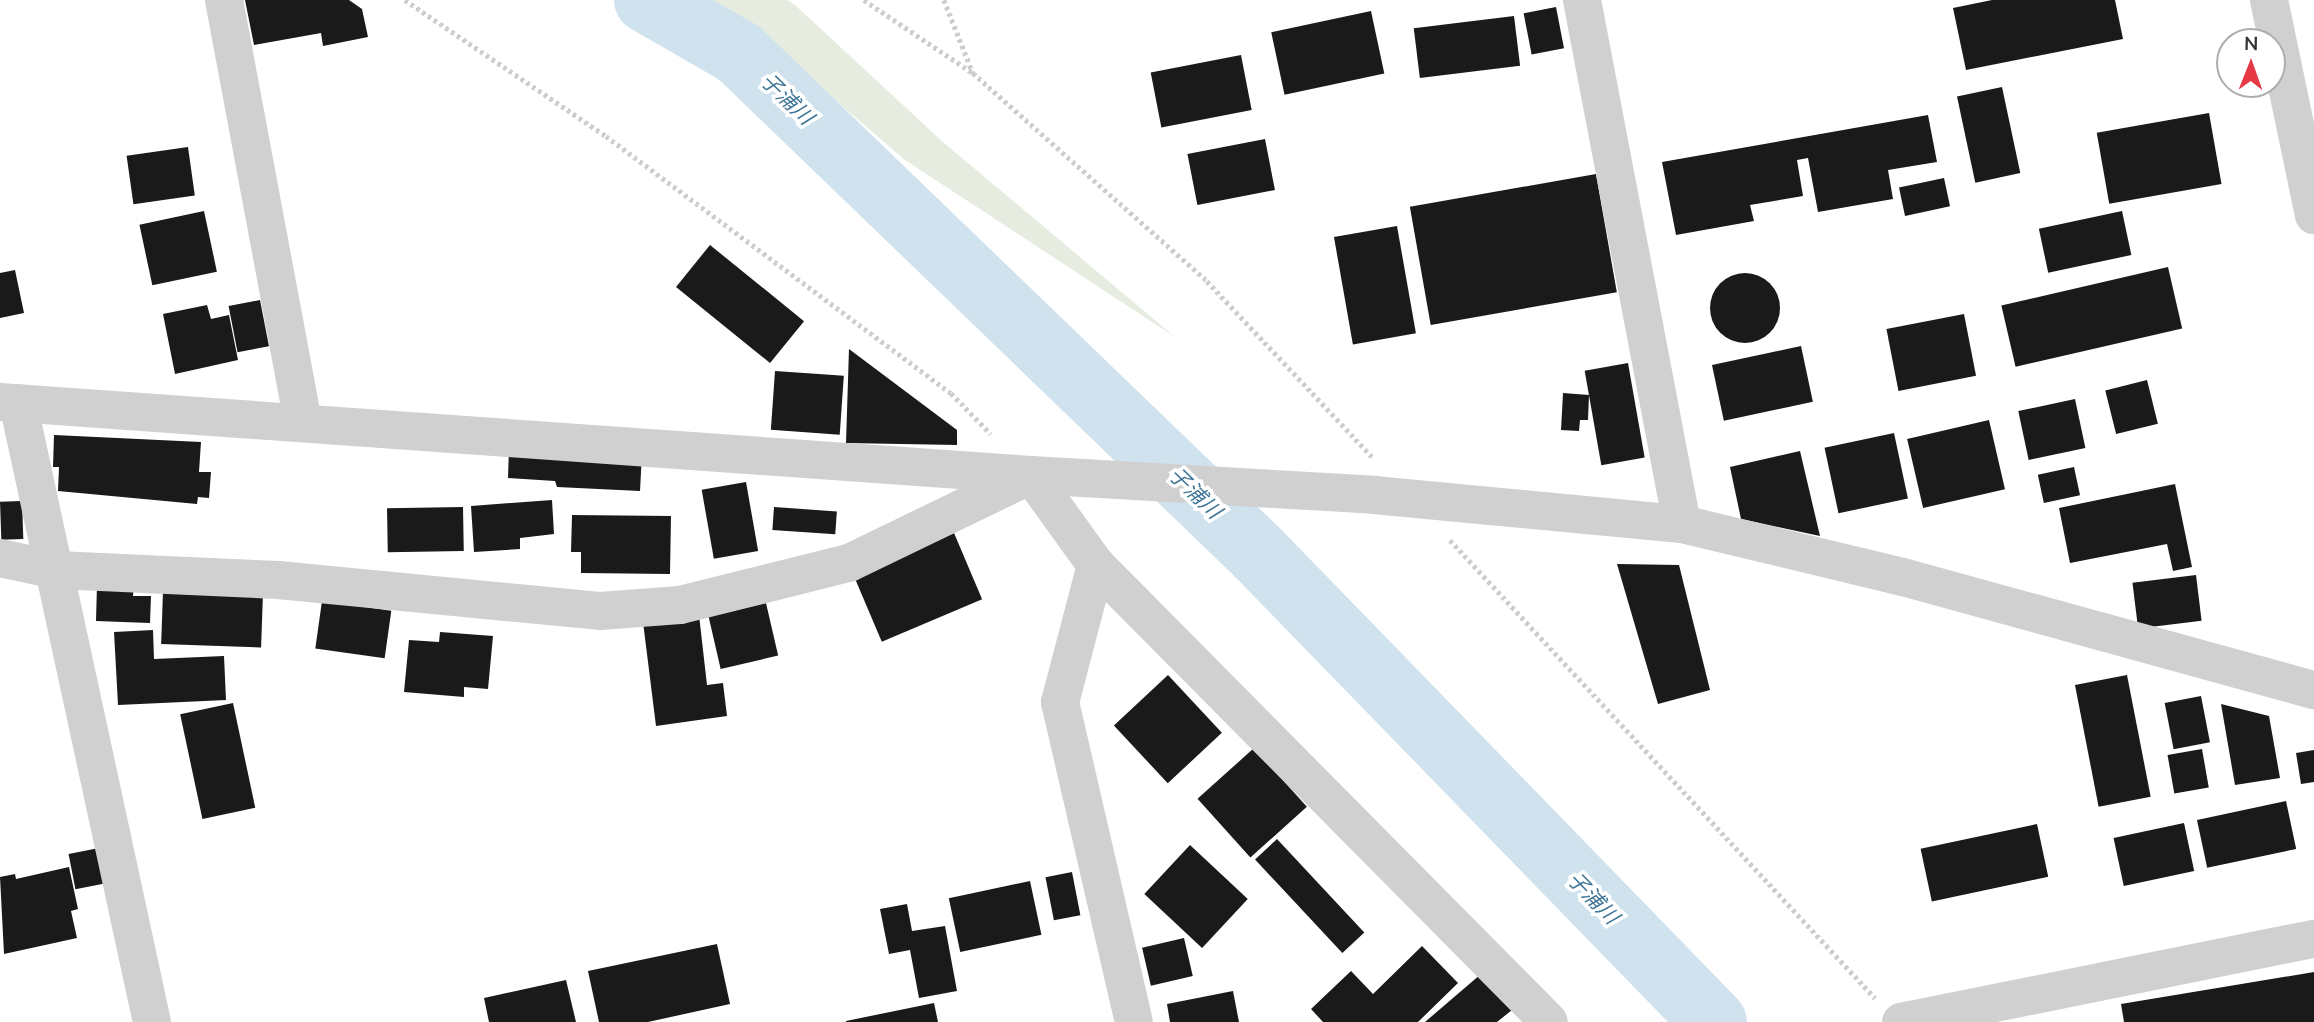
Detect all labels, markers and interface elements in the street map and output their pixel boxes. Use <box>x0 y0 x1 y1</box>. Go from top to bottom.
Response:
north arrow <box>2216 28 2286 98</box>
text: N <box>2244 31 2259 57</box>
water label: 子浦川 <box>756 68 818 130</box>
water label: 子浦川 <box>1164 462 1226 524</box>
water label: 子浦川 <box>1562 867 1624 929</box>

